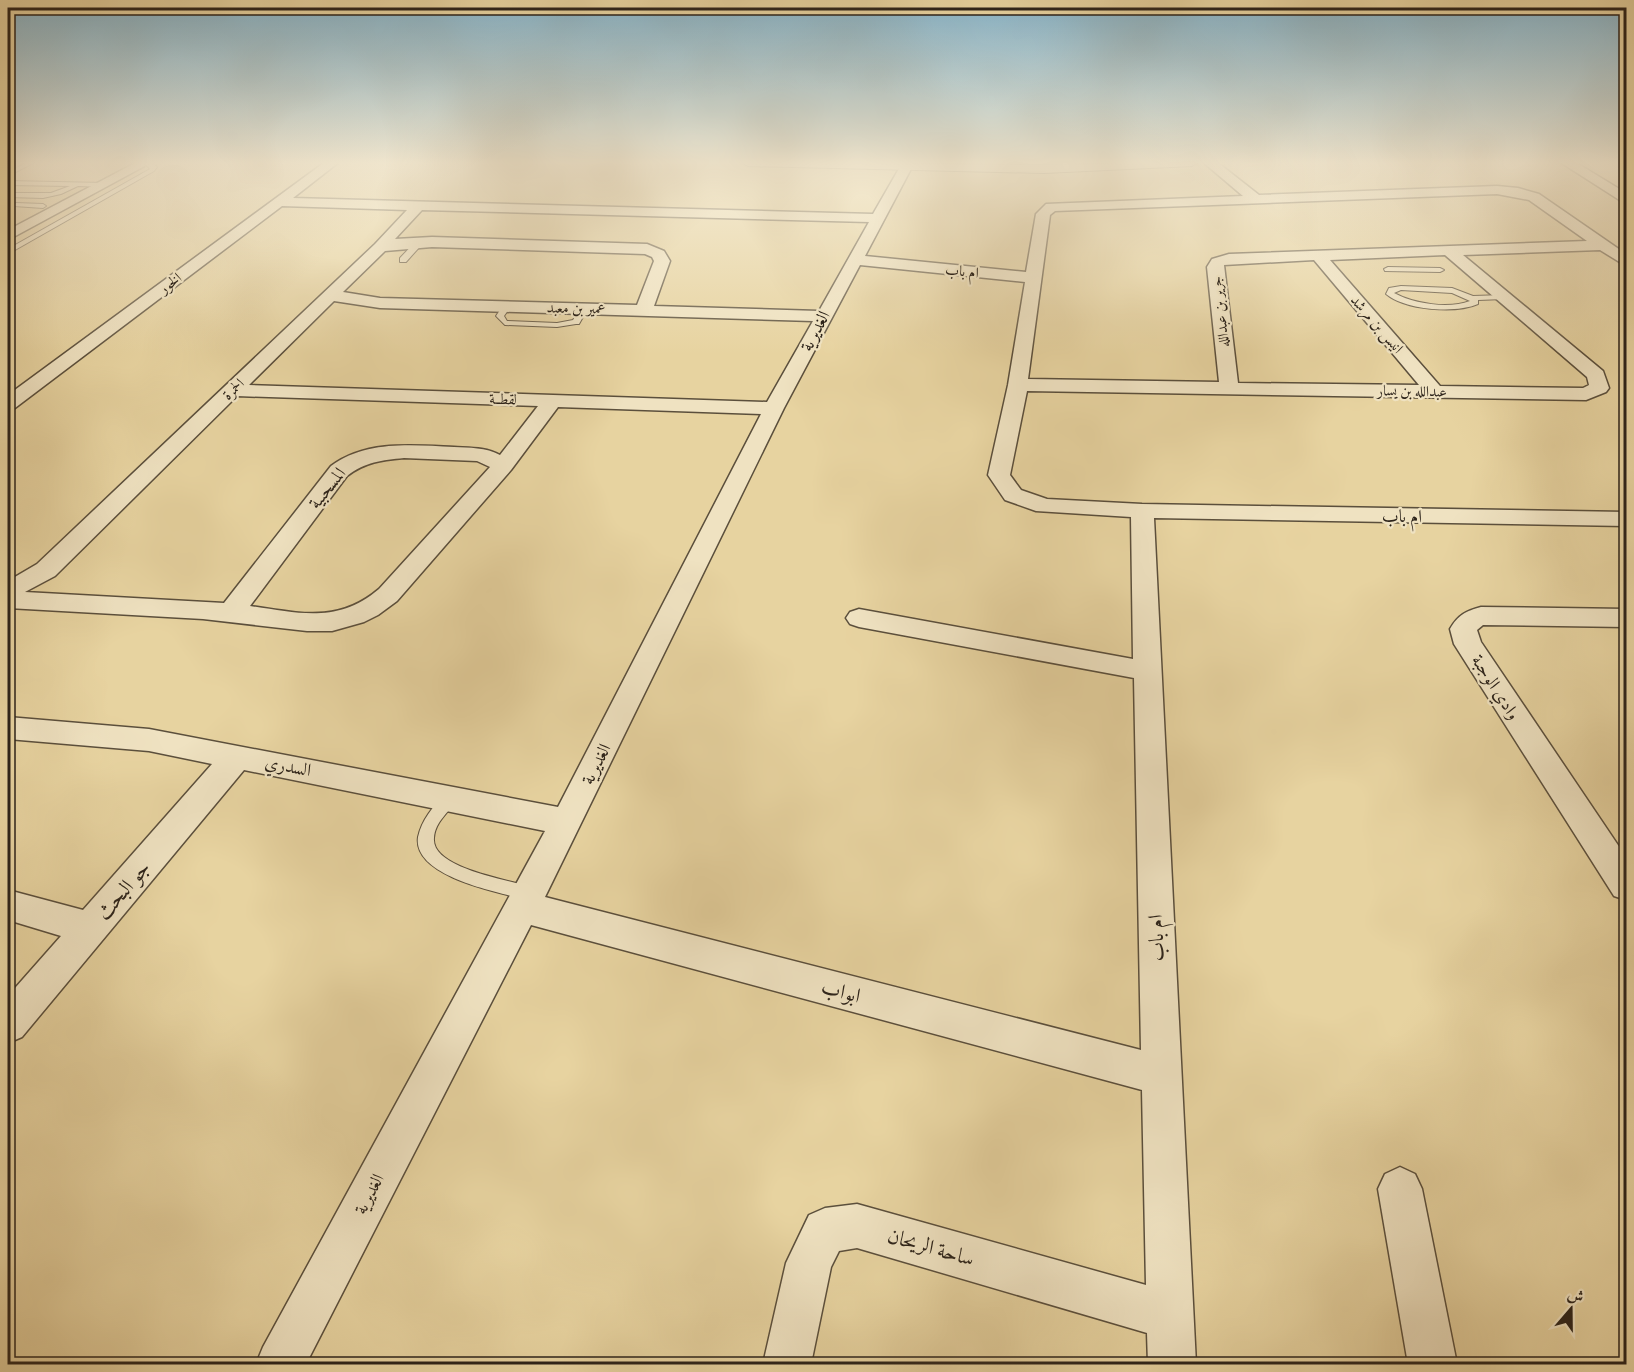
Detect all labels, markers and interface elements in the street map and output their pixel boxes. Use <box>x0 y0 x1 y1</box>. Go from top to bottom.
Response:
street label: ام باب <box>944 258 980 286</box>
street label: الخور <box>152 267 186 299</box>
street label: جرير بن عبدالله <box>1205 275 1234 349</box>
street label: انيس بن مرشد <box>1345 290 1409 358</box>
street label: عمير بن معبد <box>546 296 606 319</box>
street label: الغديرية <box>793 305 837 356</box>
street label: الحمرة <box>217 373 248 404</box>
street label: عبدالله بن يسار <box>1375 379 1447 402</box>
street label: لقطــة <box>489 388 517 409</box>
street label: المسحبية <box>301 461 352 514</box>
street label: ام باب <box>1382 502 1422 532</box>
street label: وادي الوجبة <box>1463 649 1528 726</box>
street label: الغديرية <box>574 738 617 789</box>
street label: السدري <box>262 748 314 785</box>
street label: جو البحث <box>88 853 157 926</box>
street label: ام باب <box>1139 914 1175 962</box>
street label: ابواب <box>818 970 864 1011</box>
street label: الغديرية <box>347 1168 391 1219</box>
street label: ساحة الريحان <box>884 1219 978 1274</box>
north arrow <box>1541 1279 1601 1339</box>
text: ش <box>1565 1281 1588 1309</box>

